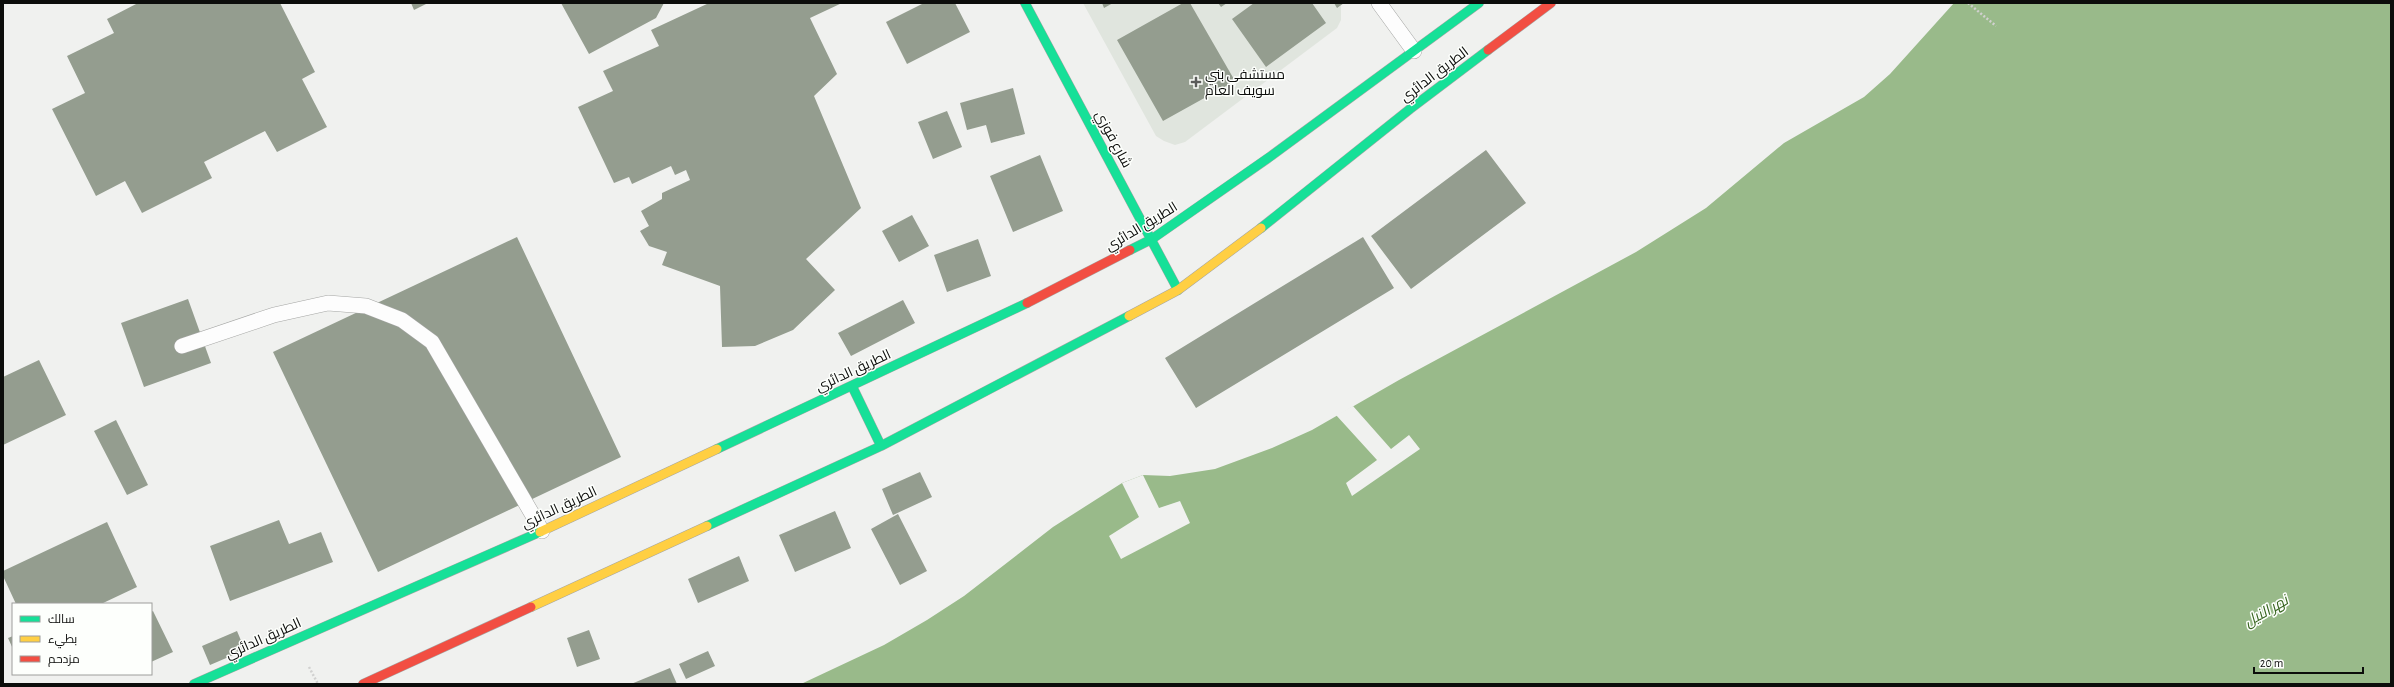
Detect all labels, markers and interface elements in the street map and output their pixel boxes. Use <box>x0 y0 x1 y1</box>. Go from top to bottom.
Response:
street label: الطريق الدائري <box>1398 45 1474 108</box>
place label: مستشفي بني سويف العام <box>1205 68 1285 100</box>
marker: مستشفي بني سويف العام <box>1190 76 1202 88</box>
street label: شارع فوزي <box>1089 109 1134 172</box>
street label: الطريق الدائري <box>1103 200 1182 257</box>
street label: الطريق الدائري <box>814 347 895 398</box>
street label: الطريق الدائري <box>520 484 601 535</box>
water label: نهر النيل <box>2242 592 2293 631</box>
legend <box>12 603 152 675</box>
text: سالك <box>48 613 75 625</box>
street label: الطريق الدائري <box>223 616 305 666</box>
text: بطيء <box>48 633 77 649</box>
scale bar <box>2254 649 2363 675</box>
text: مزدحم <box>48 653 80 667</box>
text: 20 m <box>2260 657 2283 669</box>

